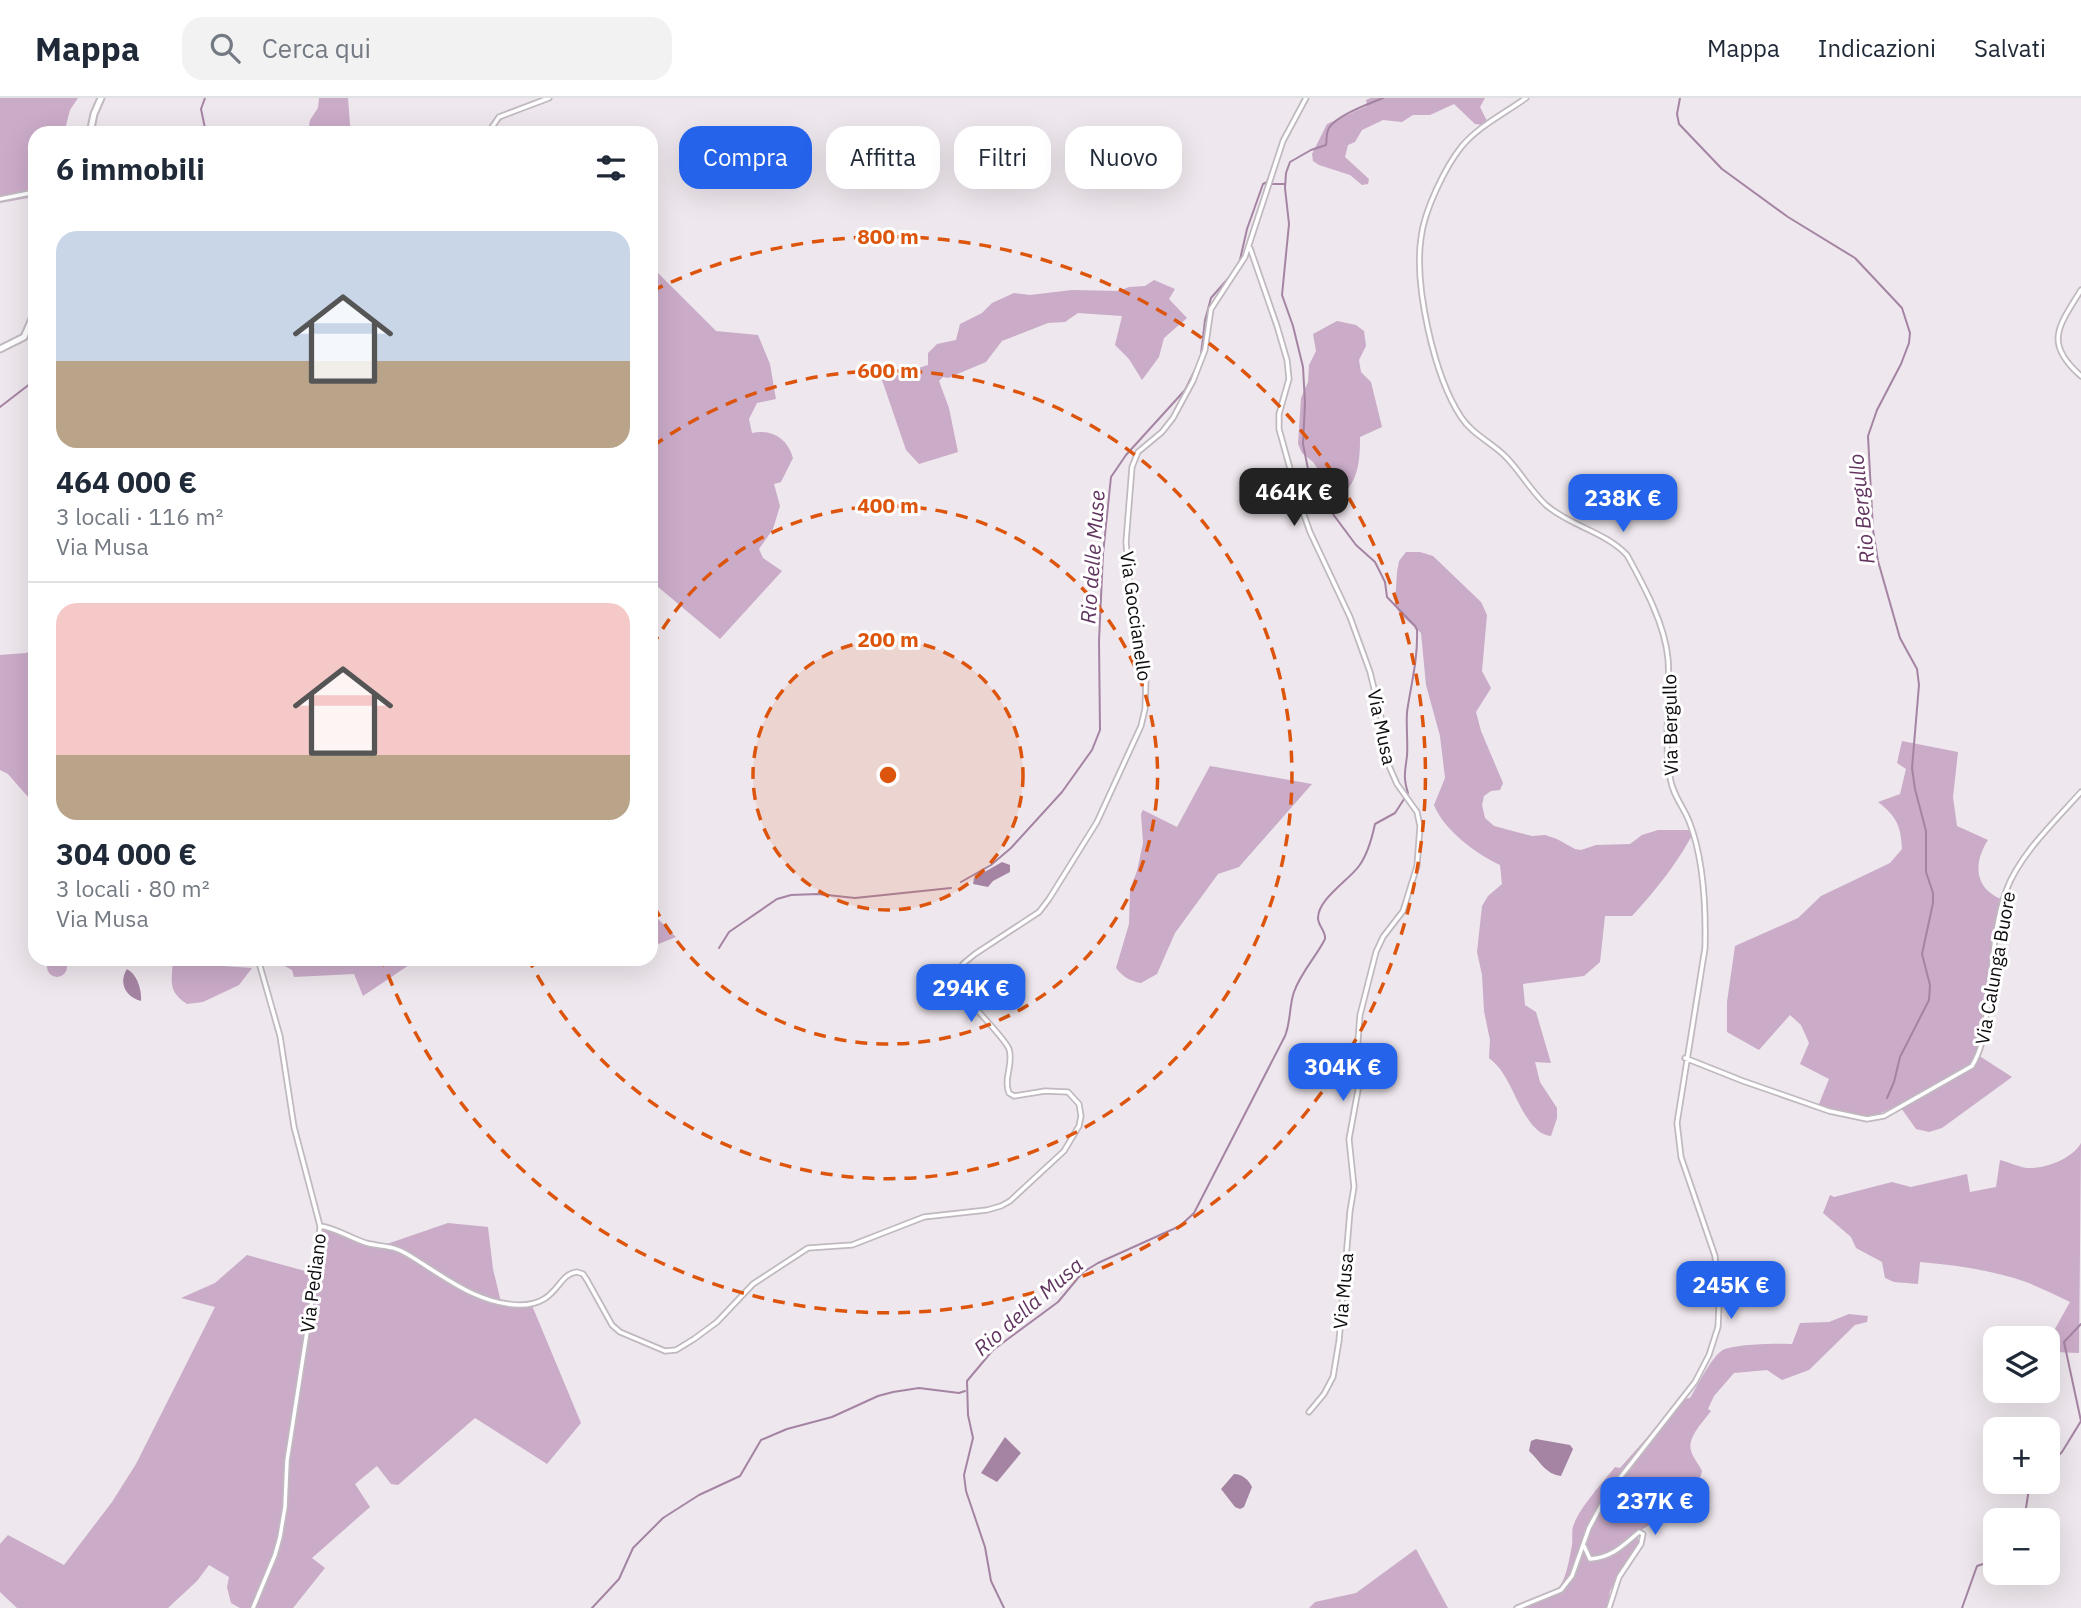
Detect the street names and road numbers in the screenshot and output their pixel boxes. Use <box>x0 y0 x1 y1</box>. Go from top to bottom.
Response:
street label: Via Goccianello <box>1115 550 1157 682</box>
street label: Via Bergullo <box>1657 674 1683 776</box>
street label: Via Musa <box>1362 687 1402 767</box>
street label: Via Calunga Buore <box>1970 889 2020 1047</box>
street label: Via Pediano <box>295 1232 331 1334</box>
street label: Via Musa <box>1328 1252 1358 1330</box>

